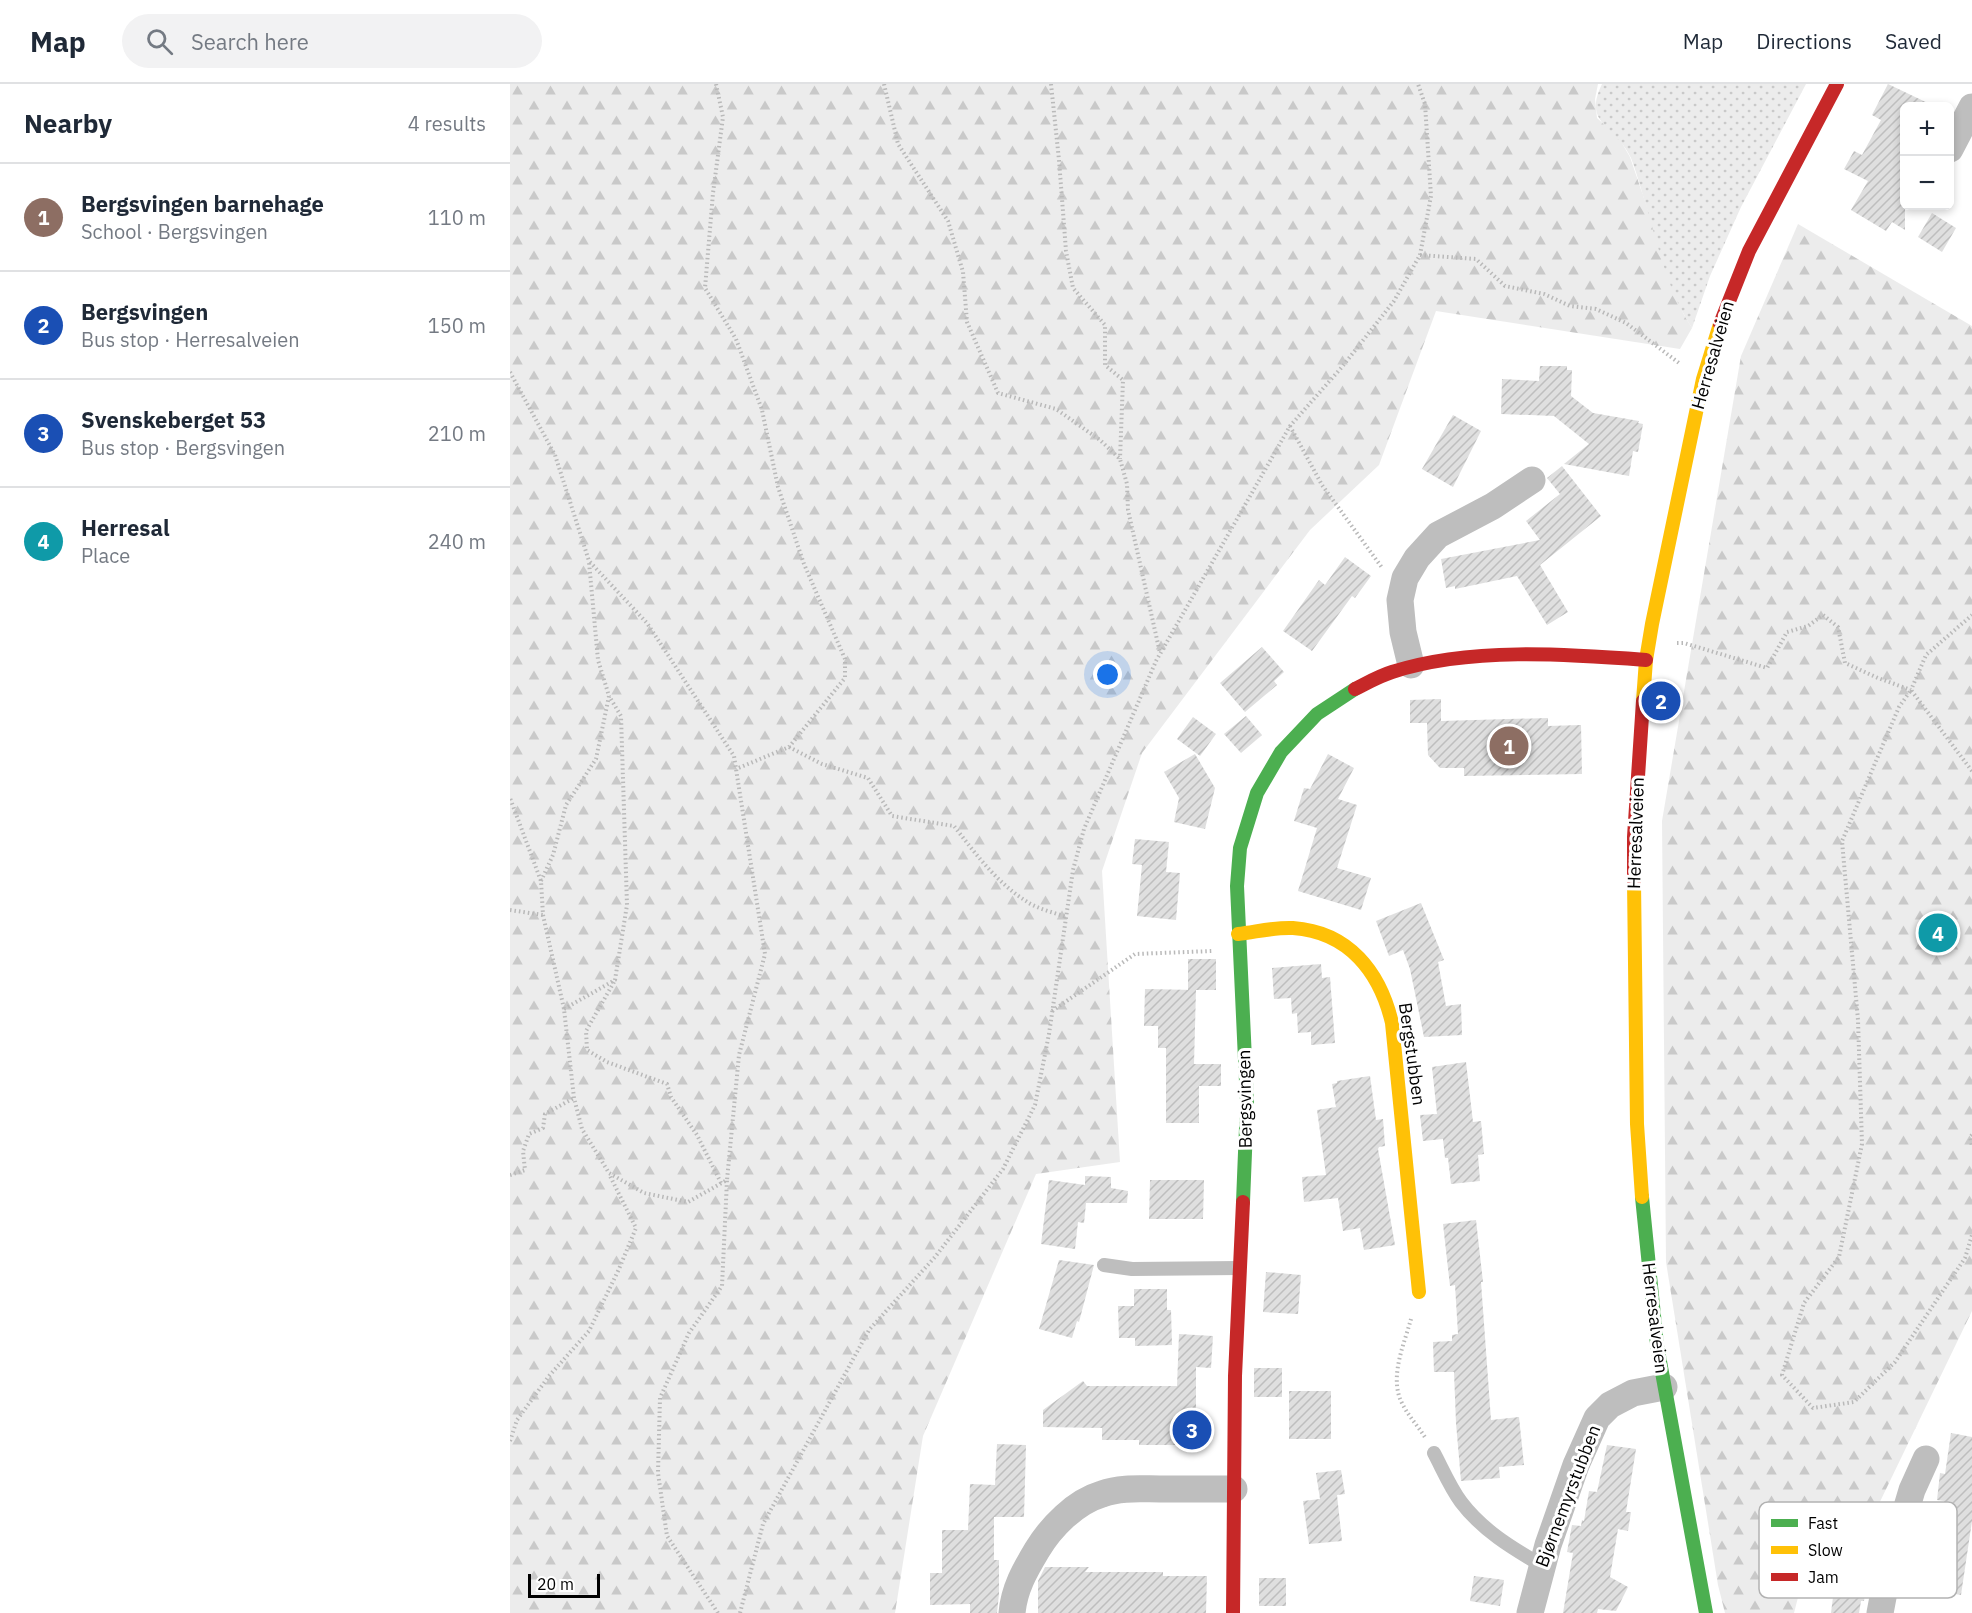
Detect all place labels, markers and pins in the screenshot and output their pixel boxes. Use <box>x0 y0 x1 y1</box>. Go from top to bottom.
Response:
pin: 2 <box>1642 678 1680 724</box>
pin: 1 <box>1490 724 1528 768</box>
pin: 4 <box>1918 910 1958 956</box>
pin: 3 <box>1172 1408 1212 1452</box>

